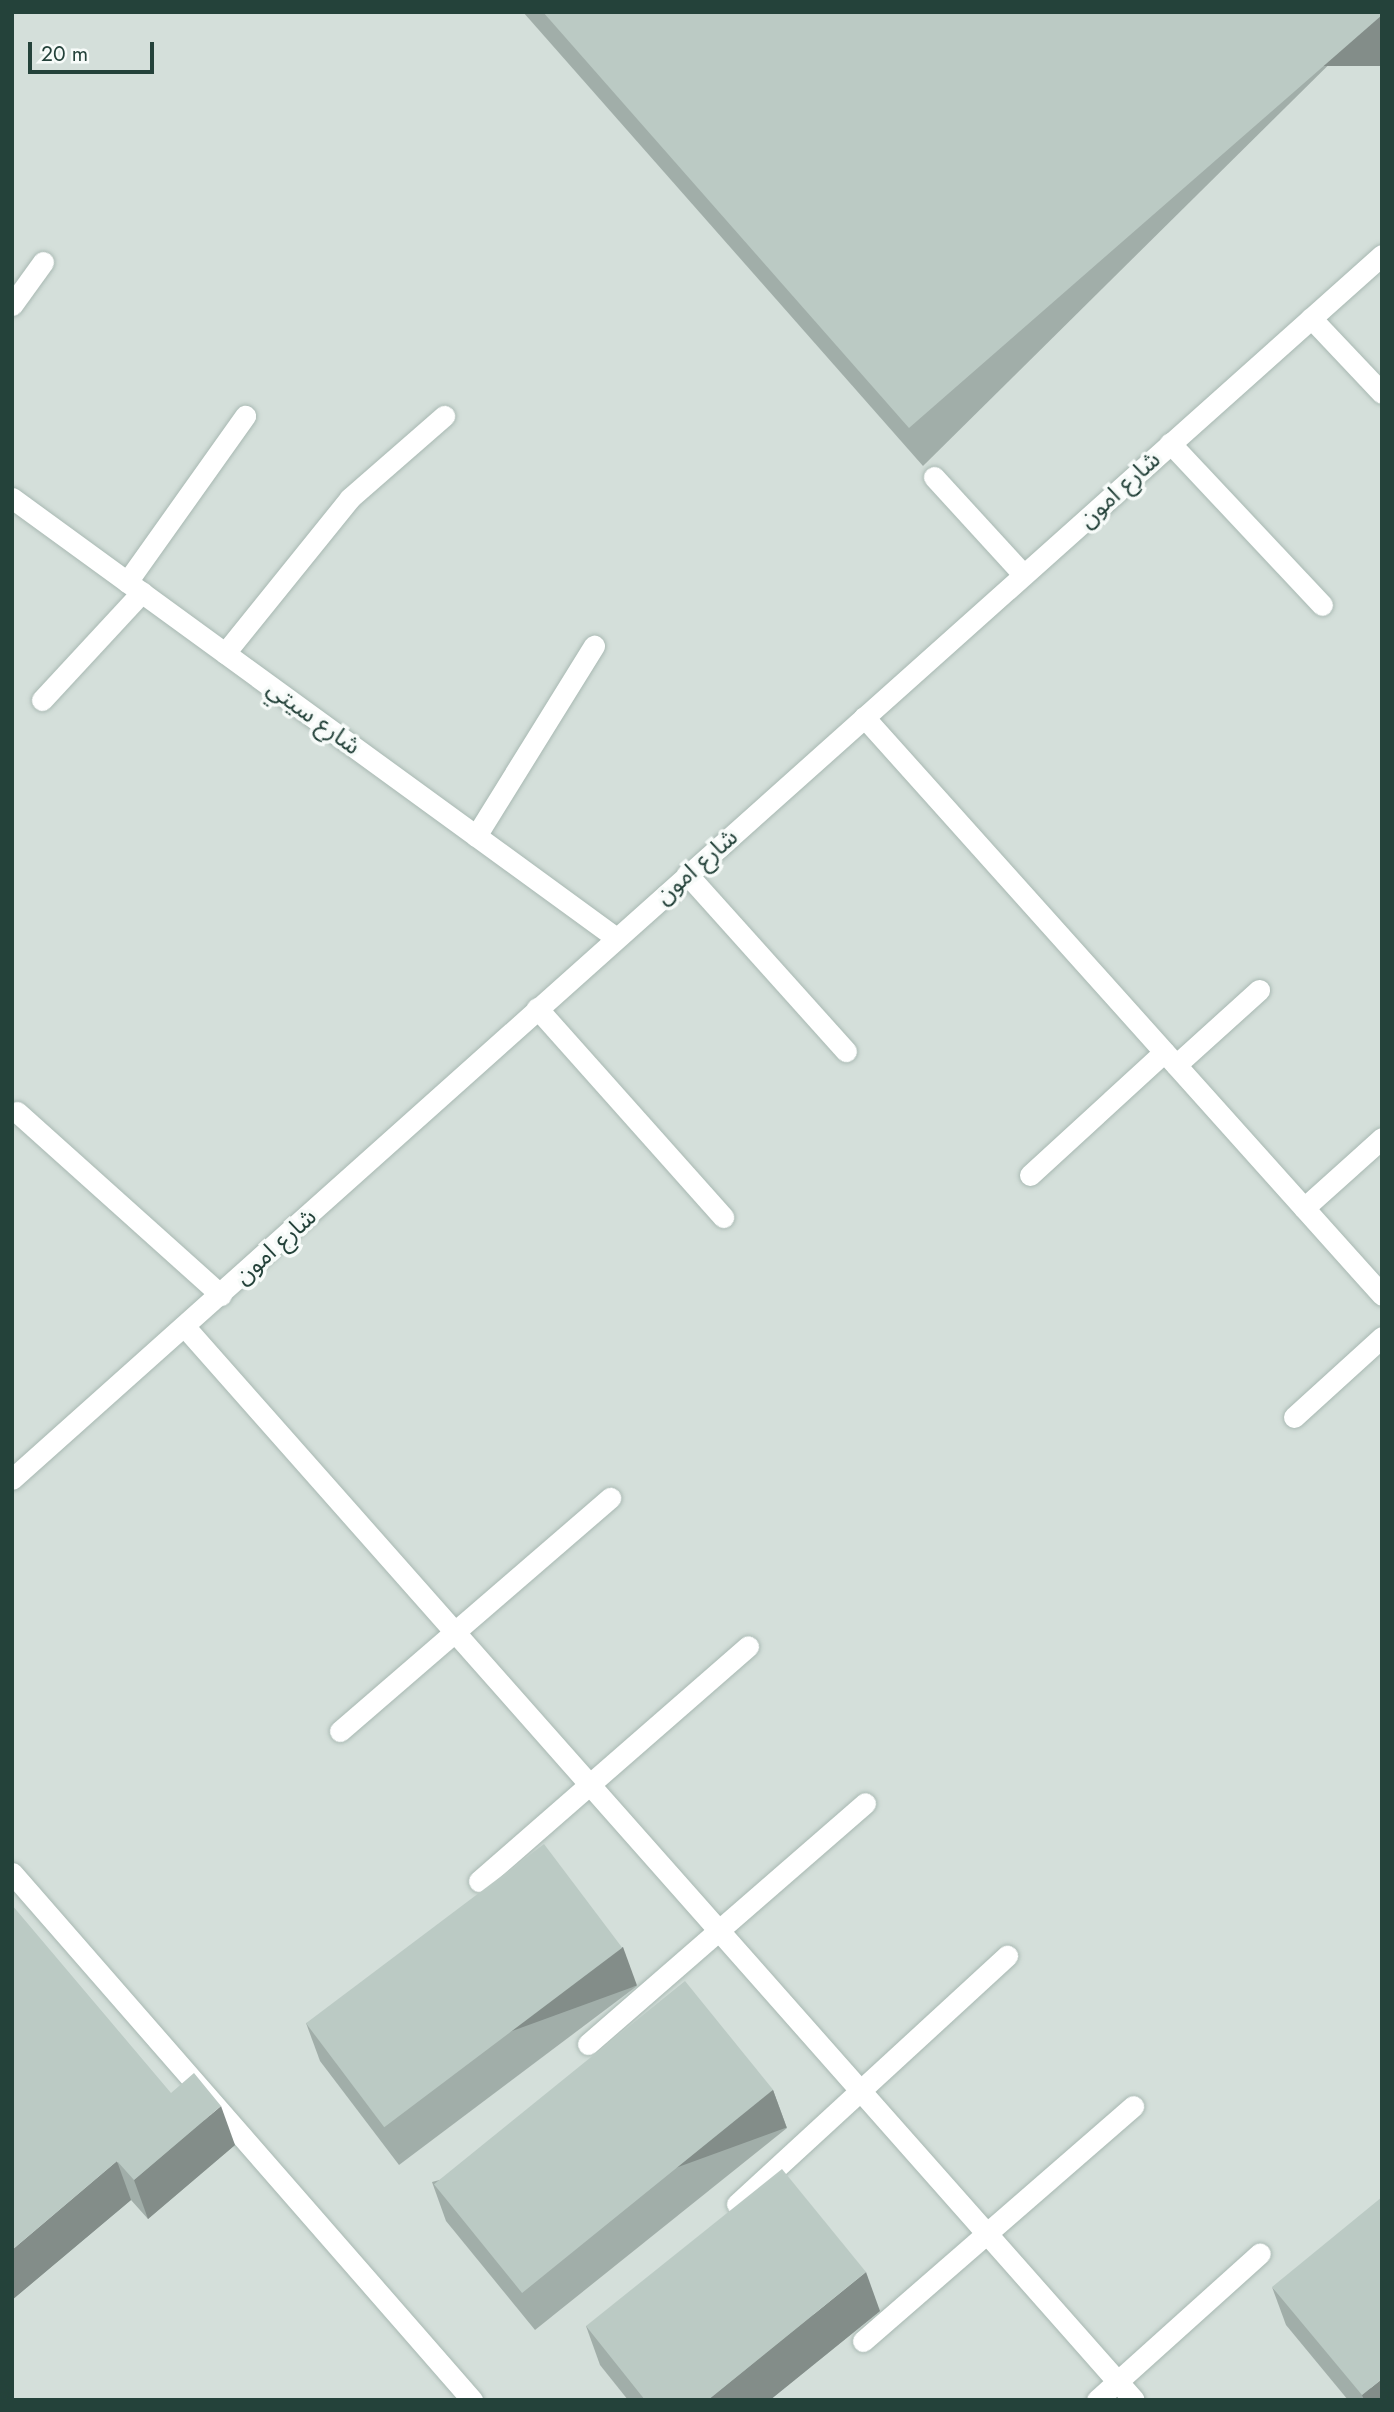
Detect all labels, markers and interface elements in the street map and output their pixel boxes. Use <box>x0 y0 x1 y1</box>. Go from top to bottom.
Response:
scale bar <box>32 28 158 72</box>
text: 20 m <box>41 39 88 69</box>
street label: شارع امون <box>1072 445 1166 533</box>
street label: شارع سيتي <box>262 674 366 760</box>
street label: شارع امون <box>649 822 743 910</box>
street label: شارع امون <box>228 1202 322 1290</box>

